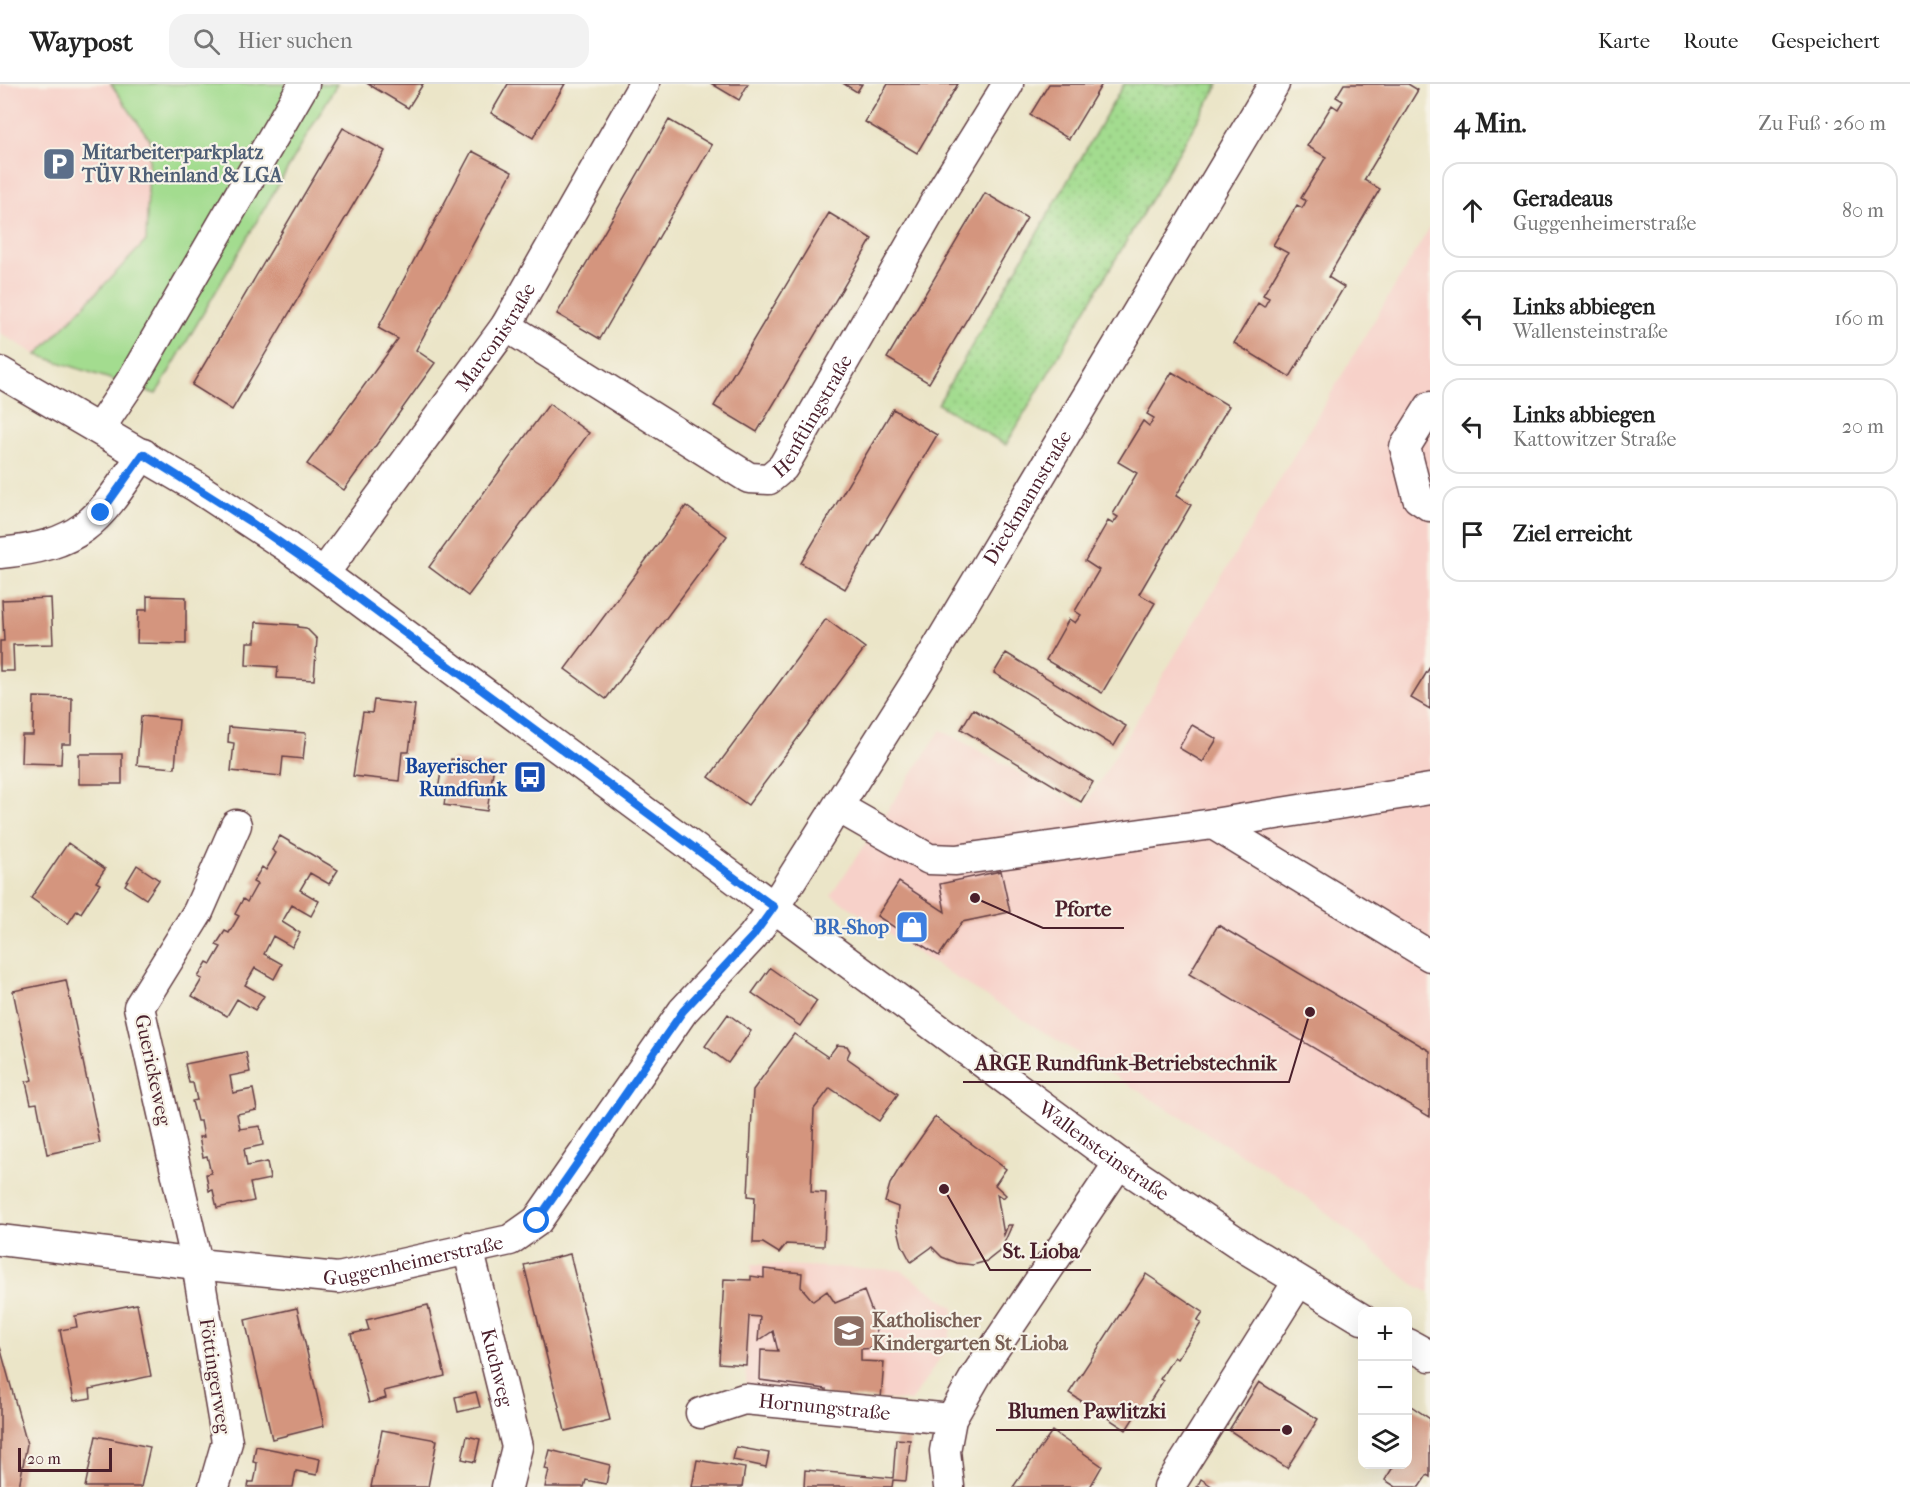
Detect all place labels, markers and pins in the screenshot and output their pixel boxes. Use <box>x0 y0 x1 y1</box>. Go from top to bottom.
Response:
place label: Mitarbeiterparkplatz TÜV Rheinland & LGA <box>81 141 283 187</box>
parking icon: Mitarbeiterparkplatz TÜV Rheinland & LGA <box>41 146 77 182</box>
place label: Bayerischer Rundfunk <box>405 755 508 801</box>
bus stop icon: Bayerischer Rundfunk <box>512 759 548 795</box>
callout: Pforte <box>1043 889 1124 928</box>
shop icon: BR-Shop <box>894 909 930 945</box>
place label: BR-Shop <box>814 916 889 939</box>
callout: ARGE Rundfunk-Betriebstechnik <box>963 1043 1289 1082</box>
callout: St. Lioba <box>990 1231 1091 1270</box>
place label: Katholischer Kindergarten St. Lioba <box>872 1309 1069 1355</box>
school or university icon: Katholischer Kindergarten St. Lioba <box>831 1313 867 1349</box>
callout: Blumen Pawlitzki <box>996 1391 1179 1430</box>

